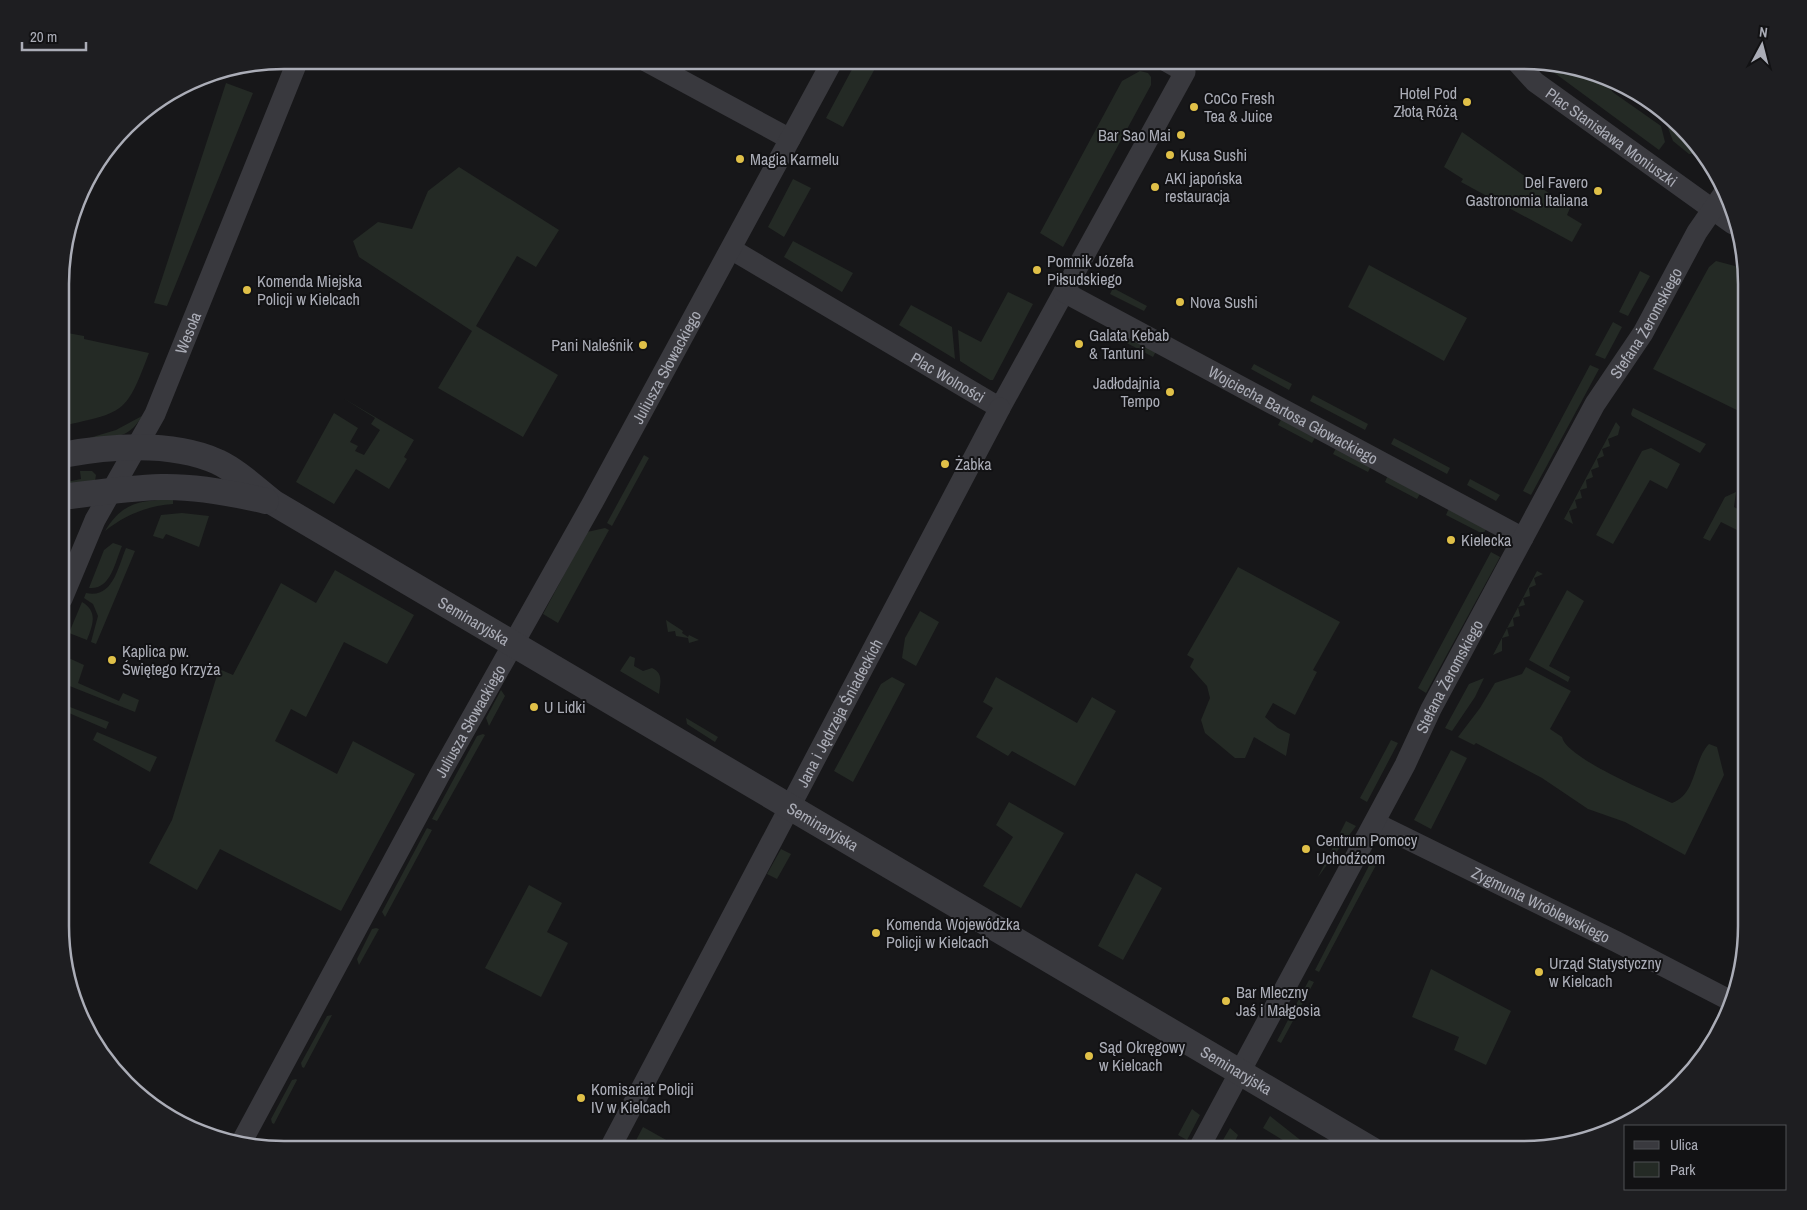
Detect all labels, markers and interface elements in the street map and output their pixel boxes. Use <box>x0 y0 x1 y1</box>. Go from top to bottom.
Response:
scale bar <box>22 20 86 52</box>
north arrow <box>1737 20 1787 70</box>
text: N <box>1758 23 1769 42</box>
text: 20 m <box>30 26 57 47</box>
place label: Hotel Pod Złotą Różą <box>1394 82 1458 122</box>
street label: Plac Stanisława Moniuszki <box>1541 82 1682 192</box>
place label: CoCo Fresh Tea & Juice <box>1204 87 1275 127</box>
marker: Hotel Pod Złotą Różą <box>1461 96 1473 108</box>
marker: CoCo Fresh Tea & Juice <box>1188 101 1200 113</box>
place label: Bar Sao Mai <box>1098 124 1171 146</box>
marker: Bar Sao Mai <box>1175 129 1187 141</box>
place label: Kusa Sushi <box>1180 144 1247 166</box>
place label: Magia Karmelu <box>750 148 839 170</box>
marker: Kusa Sushi <box>1164 149 1176 161</box>
marker: Magia Karmelu <box>734 153 746 165</box>
place label: AKI japońska restauracja <box>1164 167 1243 207</box>
place label: Del Favero Gastronomia Italiana <box>1465 171 1589 211</box>
marker: AKI japońska restauracja <box>1149 181 1161 193</box>
marker: Del Favero Gastronomia Italiana <box>1592 185 1604 197</box>
place label: Pomnik Józefa Piłsudskiego <box>1047 250 1134 290</box>
marker: Pomnik Józefa Piłsudskiego <box>1031 264 1043 276</box>
street label: Stefana Żeromskiego <box>1604 264 1687 383</box>
place label: Komenda Miejska Policji w Kielcach <box>257 270 363 310</box>
marker: Komenda Miejska Policji w Kielcach <box>241 284 253 296</box>
place label: Nova Sushi <box>1190 291 1258 313</box>
marker: Nova Sushi <box>1174 296 1186 308</box>
street label: Juliusza Słowackiego <box>627 306 706 428</box>
street label: Wesoła <box>169 308 206 357</box>
place label: Galata Kebab & Tantuni <box>1089 324 1169 364</box>
place label: Pani Naleśnik <box>551 334 633 356</box>
marker: Galata Kebab & Tantuni <box>1073 338 1085 350</box>
marker: Pani Naleśnik <box>637 339 649 351</box>
street label: Plac Wolności <box>907 347 989 408</box>
street label: Wojciecha Bartosa Głowackiego <box>1204 360 1382 469</box>
place label: Jadłodajnia Tempo <box>1093 372 1161 412</box>
marker: Jadłodajnia Tempo <box>1164 386 1176 398</box>
place label: Żabka <box>955 453 992 475</box>
marker: Żabka <box>939 458 951 470</box>
place label: Kielecka <box>1461 529 1512 551</box>
marker: Kielecka <box>1445 534 1457 546</box>
street label: Seminaryjska <box>434 591 514 651</box>
street label: Stefana Żeromskiego <box>1410 616 1488 737</box>
street label: Jana i Jędrzeja Śniadeckich <box>791 635 887 791</box>
place label: Kaplica pw. Świętego Krzyża <box>122 640 221 680</box>
marker: Kaplica pw. Świętego Krzyża <box>106 654 118 666</box>
street label: Juliusza Słowackiego <box>429 661 510 782</box>
place label: U Lidki <box>544 696 586 718</box>
marker: U Lidki <box>528 701 540 713</box>
street label: Seminaryjska <box>783 797 863 856</box>
place label: Centrum Pomocy Uchodźcom <box>1316 829 1418 869</box>
marker: Centrum Pomocy Uchodźcom <box>1300 843 1312 855</box>
street label: Zygmunta Wróblewskiego <box>1468 861 1614 948</box>
place label: Komenda Wojewódzka Policji w Kielcach <box>886 913 1021 953</box>
marker: Komenda Wojewódzka Policji w Kielcach <box>870 927 882 939</box>
place label: Urząd Statystyczny w Kielcach <box>1549 952 1662 992</box>
marker: Urząd Statystyczny w Kielcach <box>1533 966 1545 978</box>
place label: Bar Mleczny Jaś i Małgosia <box>1236 981 1321 1021</box>
marker: Bar Mleczny Jaś i Małgosia <box>1220 995 1232 1007</box>
place label: Sąd Okręgowy w Kielcach <box>1099 1036 1185 1076</box>
street label: Seminaryjska <box>1197 1040 1277 1100</box>
marker: Sąd Okręgowy w Kielcach <box>1083 1050 1095 1062</box>
place label: Komisariat Policji IV w Kielcach <box>591 1078 694 1118</box>
marker: Komisariat Policji IV w Kielcach <box>575 1092 587 1104</box>
legend <box>1624 1125 1787 1190</box>
text: Ulica <box>1670 1134 1698 1155</box>
text: Park <box>1670 1159 1696 1180</box>

